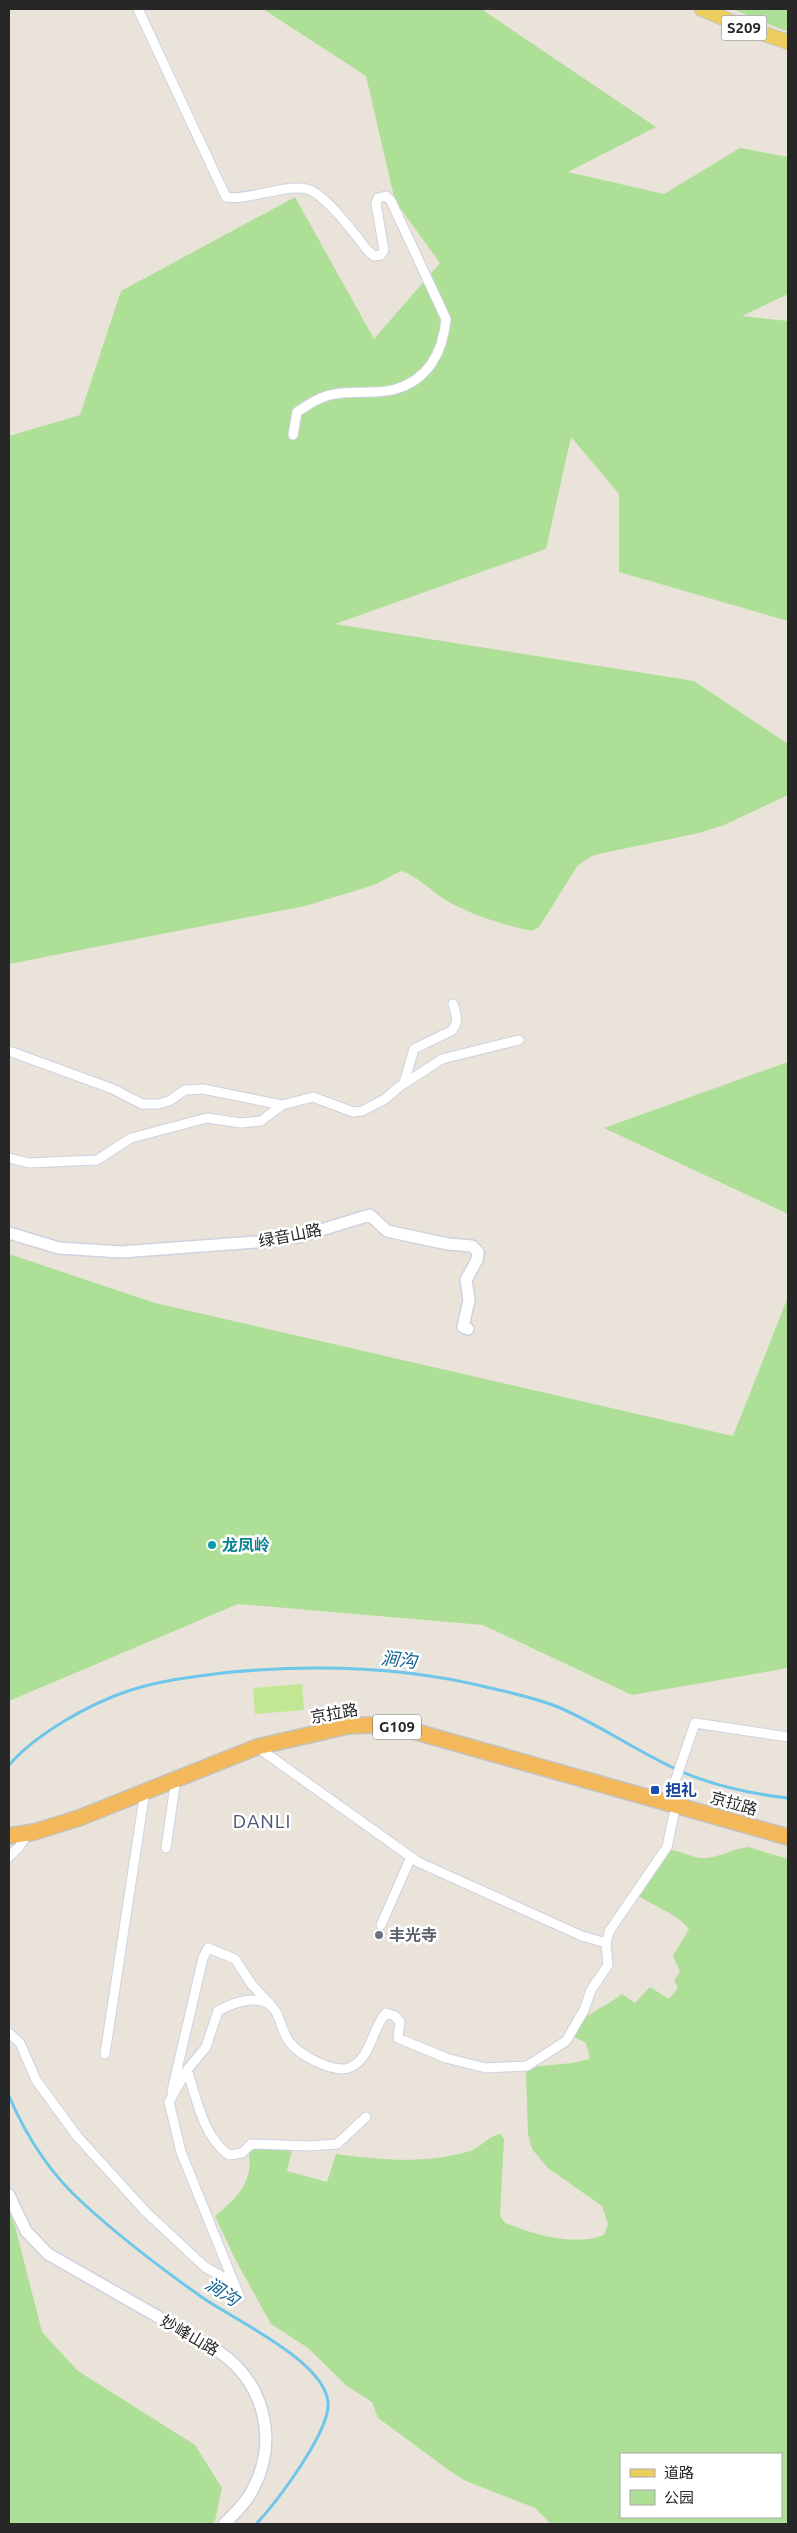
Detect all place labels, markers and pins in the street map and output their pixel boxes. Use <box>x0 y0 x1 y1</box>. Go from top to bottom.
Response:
place label: 龙凤岭 <box>222 1536 270 1554</box>
marker: 龙凤岭 <box>206 1539 218 1551</box>
place label: 担礼 <box>665 1781 697 1799</box>
marker: 担礼 <box>649 1784 661 1796</box>
place label: 丰光寺 <box>389 1926 437 1944</box>
marker: 丰光寺 <box>373 1929 385 1941</box>

